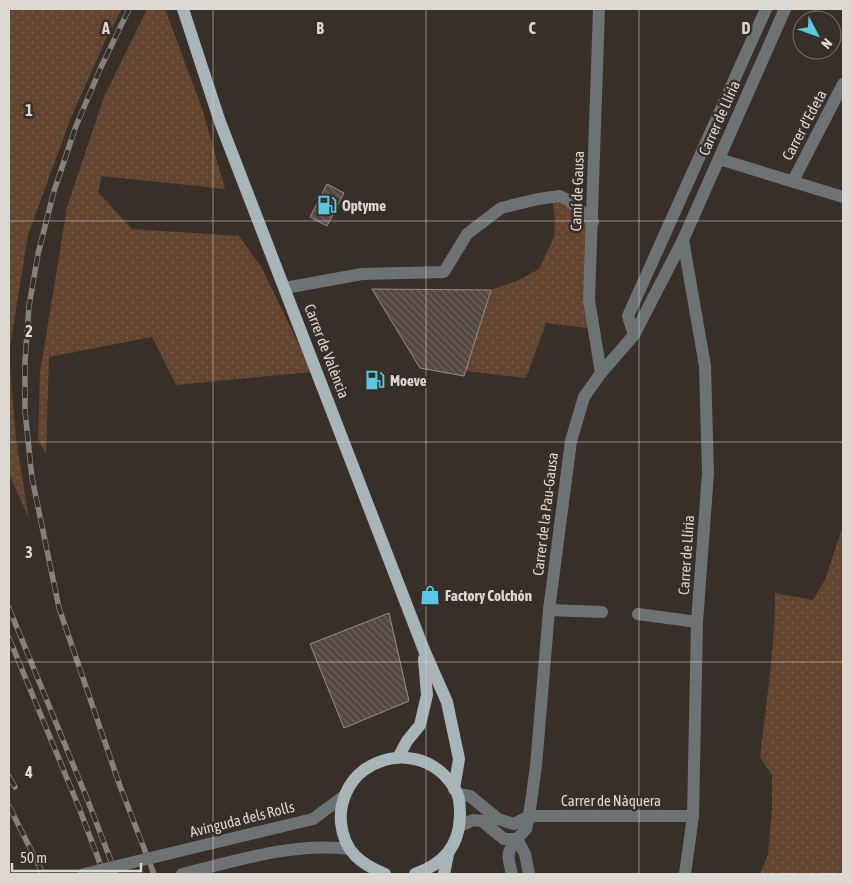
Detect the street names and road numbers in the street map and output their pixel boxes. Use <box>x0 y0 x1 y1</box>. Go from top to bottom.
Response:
street label: Carrer de Llíria <box>695 78 743 158</box>
street label: Carrer d'Edeta <box>778 87 830 163</box>
street label: Camí de Gausa <box>567 150 587 231</box>
street label: Carrer de València <box>301 301 353 401</box>
street label: Carrer de la Pau-Gausa <box>529 451 561 577</box>
street label: Carrer de Llíria <box>675 515 697 595</box>
street label: Carrer de Nàquera <box>561 792 661 809</box>
street label: Avinguda dels Rolls <box>188 798 296 840</box>

